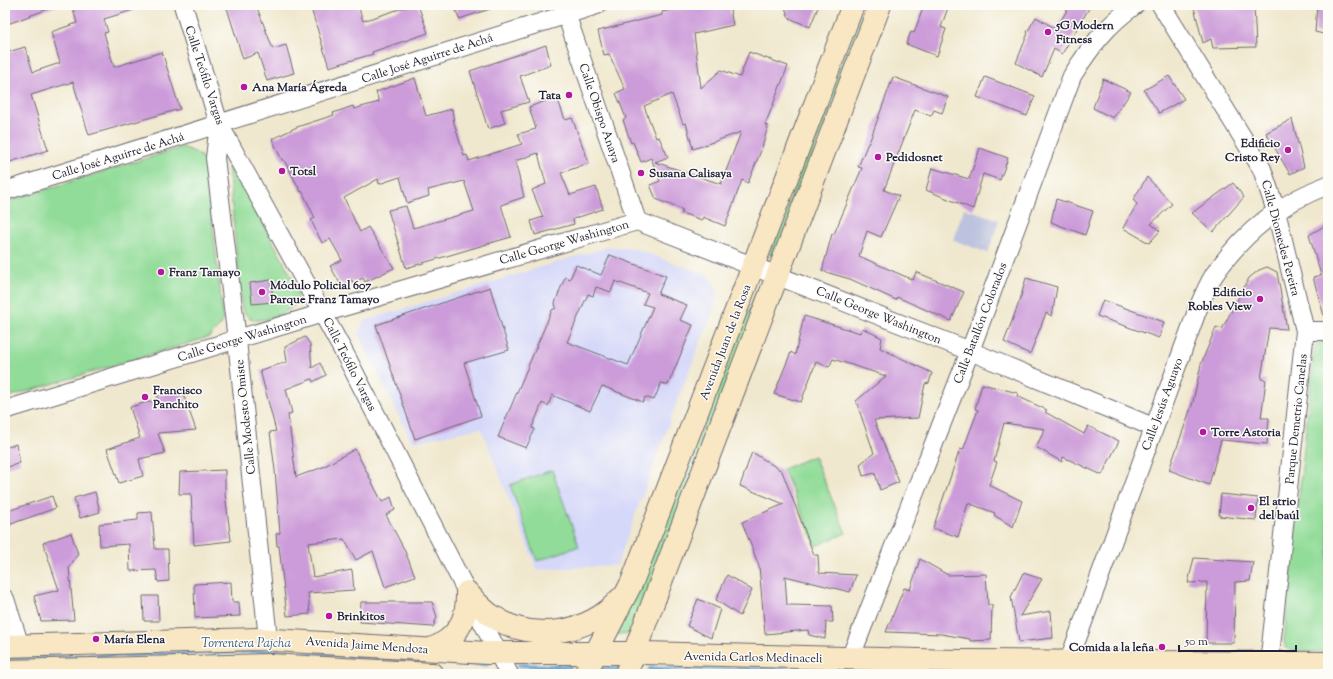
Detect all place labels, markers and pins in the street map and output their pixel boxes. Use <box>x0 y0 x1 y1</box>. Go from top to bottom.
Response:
place label: 5G Modern Fitness <box>1055 17 1115 49</box>
marker: 5G Modern Fitness <box>1043 27 1053 37</box>
place label: Ana María Ágreda <box>251 79 348 97</box>
marker: Ana María Ágreda <box>239 82 249 92</box>
place label: Tata <box>538 87 561 105</box>
marker: Tata <box>564 90 574 100</box>
place label: Edificio Cristo Rey <box>1225 135 1280 167</box>
marker: Edificio Cristo Rey <box>1283 145 1293 155</box>
place label: Pedidosnet <box>885 149 943 167</box>
marker: Pedidosnet <box>873 152 883 162</box>
place label: Totsl <box>289 163 317 181</box>
place label: Susana Calisaya <box>649 165 732 183</box>
marker: Totsl <box>277 166 287 176</box>
marker: Susana Calisaya <box>636 168 646 178</box>
place label: Franz Tamayo <box>168 264 241 282</box>
marker: Franz Tamayo <box>156 267 166 277</box>
place label: Módulo Policial 607 Parque Franz Tamayo <box>269 277 380 309</box>
place label: Edificio Robles View <box>1187 284 1252 316</box>
marker: Módulo Policial 607 Parque Franz Tamayo <box>257 287 267 297</box>
marker: Edificio Robles View <box>1255 294 1265 304</box>
place label: Francisco Panchito <box>152 382 202 414</box>
marker: Francisco Panchito <box>140 392 150 402</box>
place label: Torre Astoria <box>1210 424 1281 442</box>
marker: Torre Astoria <box>1198 427 1208 437</box>
place label: El atrio del baúl <box>1258 493 1300 525</box>
marker: El atrio del baúl <box>1246 503 1256 513</box>
place label: Brinkitos <box>336 608 385 626</box>
marker: Brinkitos <box>324 611 334 621</box>
place label: María Elena <box>103 631 166 649</box>
marker: María Elena <box>91 634 101 644</box>
place label: Comida a la leña <box>1069 639 1154 657</box>
marker: Comida a la leña <box>1157 642 1167 652</box>

